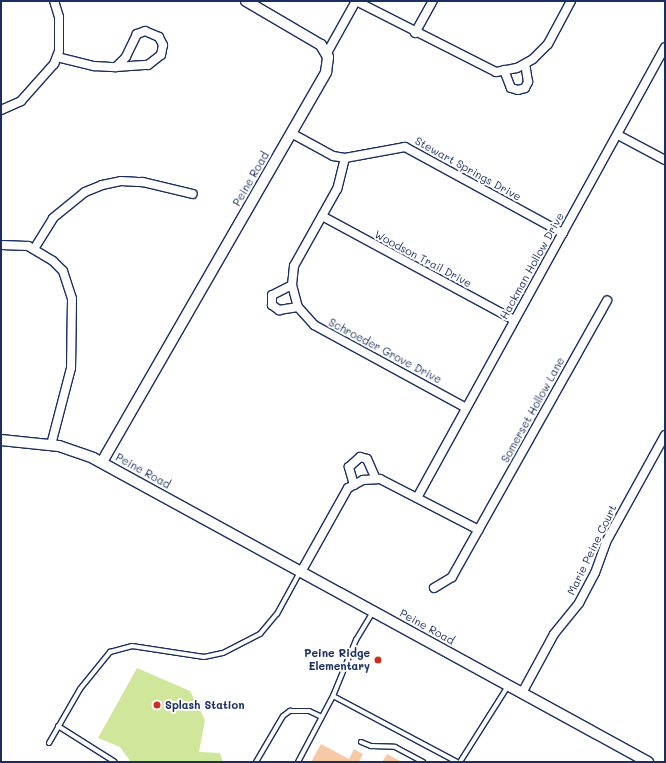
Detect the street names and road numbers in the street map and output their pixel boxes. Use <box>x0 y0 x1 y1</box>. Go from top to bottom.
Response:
street label: Stewart Springs Drive <box>413 134 523 204</box>
street label: Peine Road <box>230 149 272 209</box>
street label: Hackman Hollow Drive <box>497 210 567 322</box>
street label: Woodson Trail Drive <box>372 228 474 290</box>
street label: Schroeder Grove Drive <box>326 316 444 386</box>
street label: Somerset Hollow Lane <box>499 355 567 465</box>
street label: Peine Road <box>113 451 173 491</box>
street label: Marie Peine Court <box>564 503 620 597</box>
street label: Peine Road <box>397 607 457 647</box>

